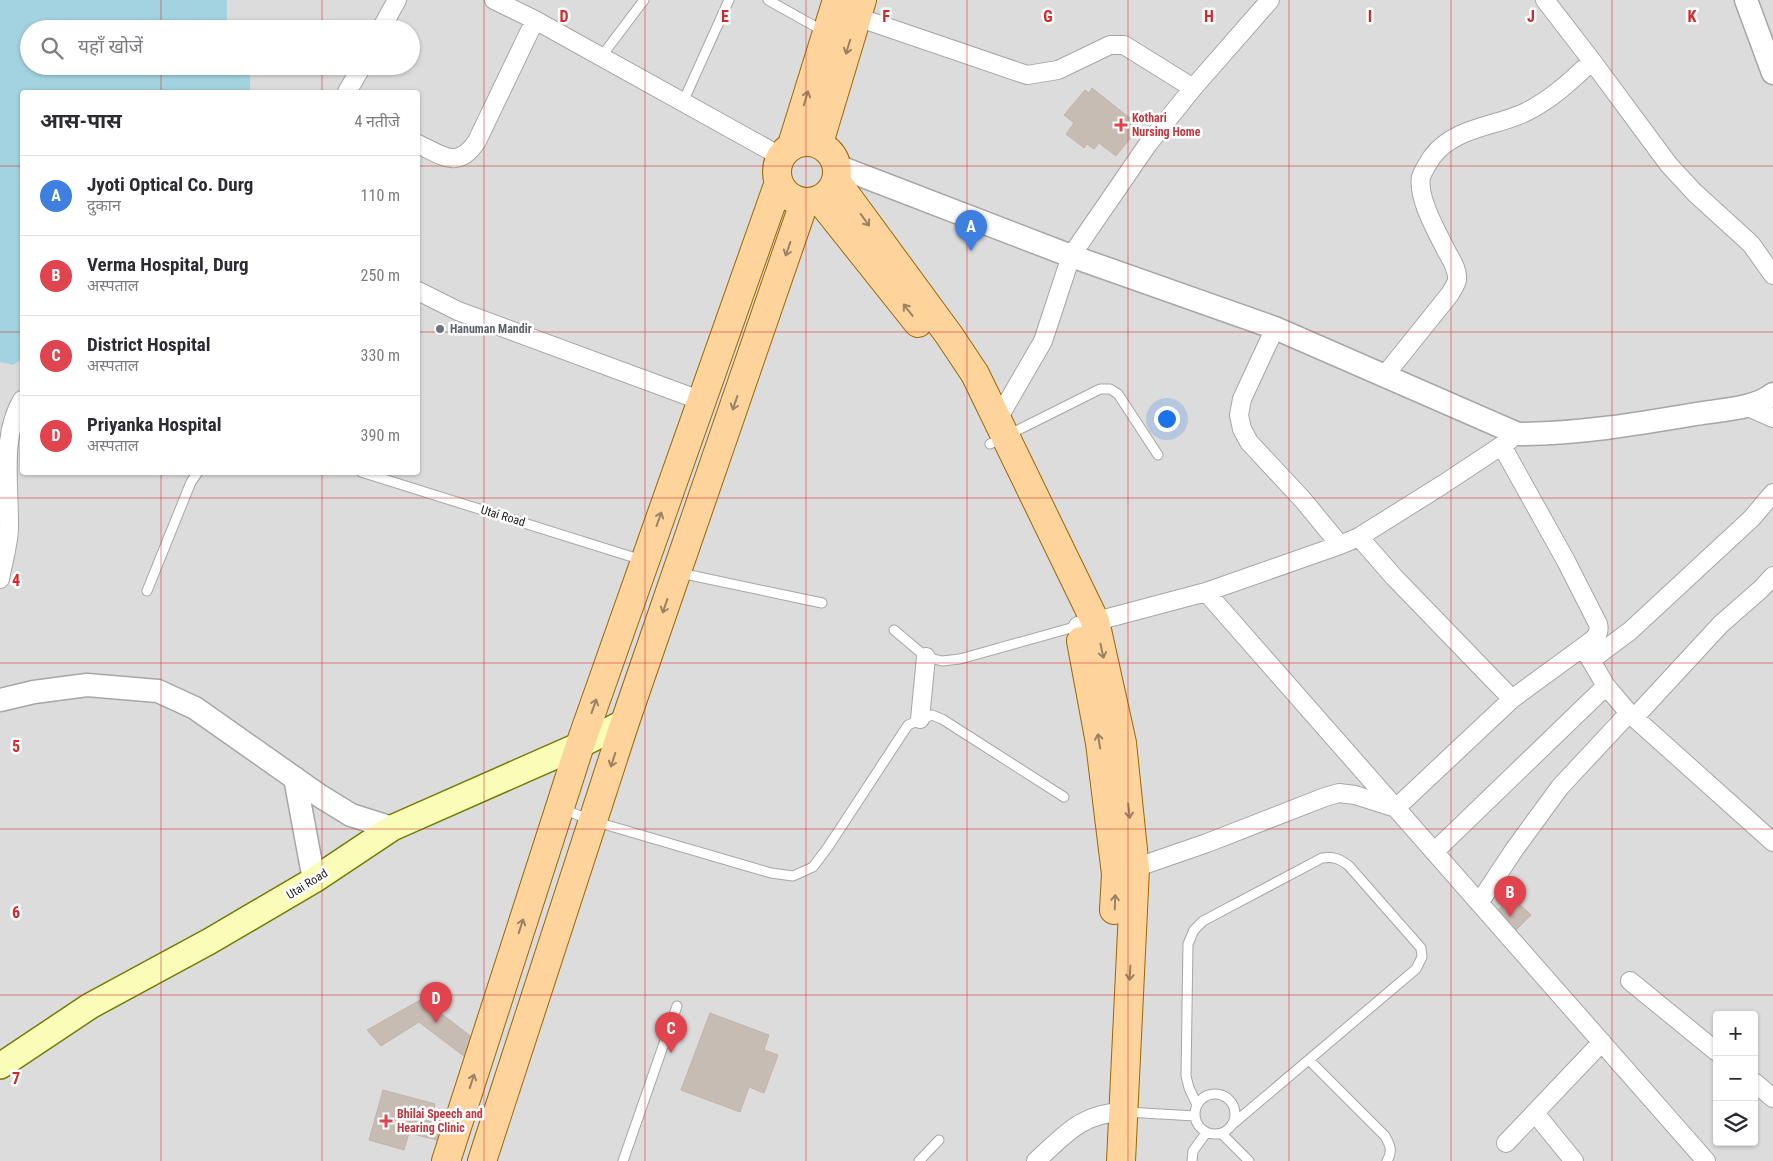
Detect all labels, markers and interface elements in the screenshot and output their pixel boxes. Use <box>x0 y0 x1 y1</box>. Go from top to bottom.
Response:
text: D <box>559 7 569 26</box>
text: E <box>721 7 729 26</box>
text: F <box>882 7 890 26</box>
text: G <box>1043 7 1053 26</box>
text: H <box>1204 7 1214 26</box>
text: I <box>1368 7 1372 26</box>
text: J <box>1527 7 1535 26</box>
text: K <box>1688 7 1697 26</box>
search box <box>20 20 420 75</box>
icon: search <box>38 34 66 62</box>
text: यहाँ खोजें <box>78 35 143 58</box>
one-way arrow <box>842 38 852 54</box>
one-way arrow <box>802 91 812 107</box>
text: आस-पास <box>40 109 122 133</box>
place label: Kothari Nursing Home <box>1132 111 1201 139</box>
text: 4 नतीजे <box>354 112 400 131</box>
marker: Kothari Nursing Home <box>1114 118 1128 132</box>
text: Jyoti Optical Co. Durg <box>87 173 253 196</box>
text: A <box>51 186 61 205</box>
text: 110 m <box>361 186 400 205</box>
text: दुकान <box>87 196 121 215</box>
pin: A <box>955 210 987 251</box>
one-way arrow <box>860 213 870 227</box>
one-way arrow <box>783 241 793 257</box>
text: Verma Hospital, Durg <box>87 253 249 276</box>
text: B <box>52 266 60 285</box>
text: 250 m <box>361 266 400 285</box>
text: अस्पताल <box>87 276 139 295</box>
one-way arrow <box>902 303 913 316</box>
place label: Hanuman Mandir <box>450 322 532 336</box>
marker: Hanuman Mandir <box>434 323 446 335</box>
text: District Hospital <box>87 333 211 356</box>
text: C <box>51 346 61 365</box>
text: 330 m <box>361 346 400 365</box>
text: अस्पताल <box>87 356 139 375</box>
one-way arrow <box>730 394 740 410</box>
your location <box>1154 406 1180 432</box>
text: Priyanka Hospital <box>87 413 221 436</box>
text: D <box>51 426 61 445</box>
text: 390 m <box>361 426 400 445</box>
text: अस्पताल <box>87 436 139 455</box>
street label: Utai Road <box>479 503 527 529</box>
one-way arrow <box>655 512 664 528</box>
text: 4 <box>12 571 20 590</box>
one-way arrow <box>660 598 669 613</box>
one-way arrow <box>1098 643 1107 659</box>
one-way arrow <box>590 698 599 714</box>
one-way arrow <box>1094 733 1104 749</box>
text: 5 <box>12 737 20 756</box>
one-way arrow <box>608 751 617 767</box>
one-way arrow <box>1124 803 1134 819</box>
street label: Utai Road <box>284 866 330 902</box>
pin: B <box>1494 876 1526 917</box>
one-way arrow <box>1110 895 1119 911</box>
text: 6 <box>12 903 20 922</box>
one-way arrow <box>517 919 526 935</box>
one-way arrow <box>1125 965 1135 981</box>
pin: D <box>420 982 452 1023</box>
map controls <box>1713 1011 1758 1146</box>
button: + <box>1713 1011 1758 1056</box>
pin: C <box>655 1012 687 1053</box>
button: − <box>1713 1056 1758 1101</box>
text: 7 <box>12 1069 20 1088</box>
one-way arrow <box>467 1074 477 1090</box>
button: layers <box>1713 1101 1758 1146</box>
place label: Bhilai Speech and Hearing Clinic <box>397 1107 483 1135</box>
marker: Bhilai Speech and Hearing Clinic <box>379 1114 393 1128</box>

